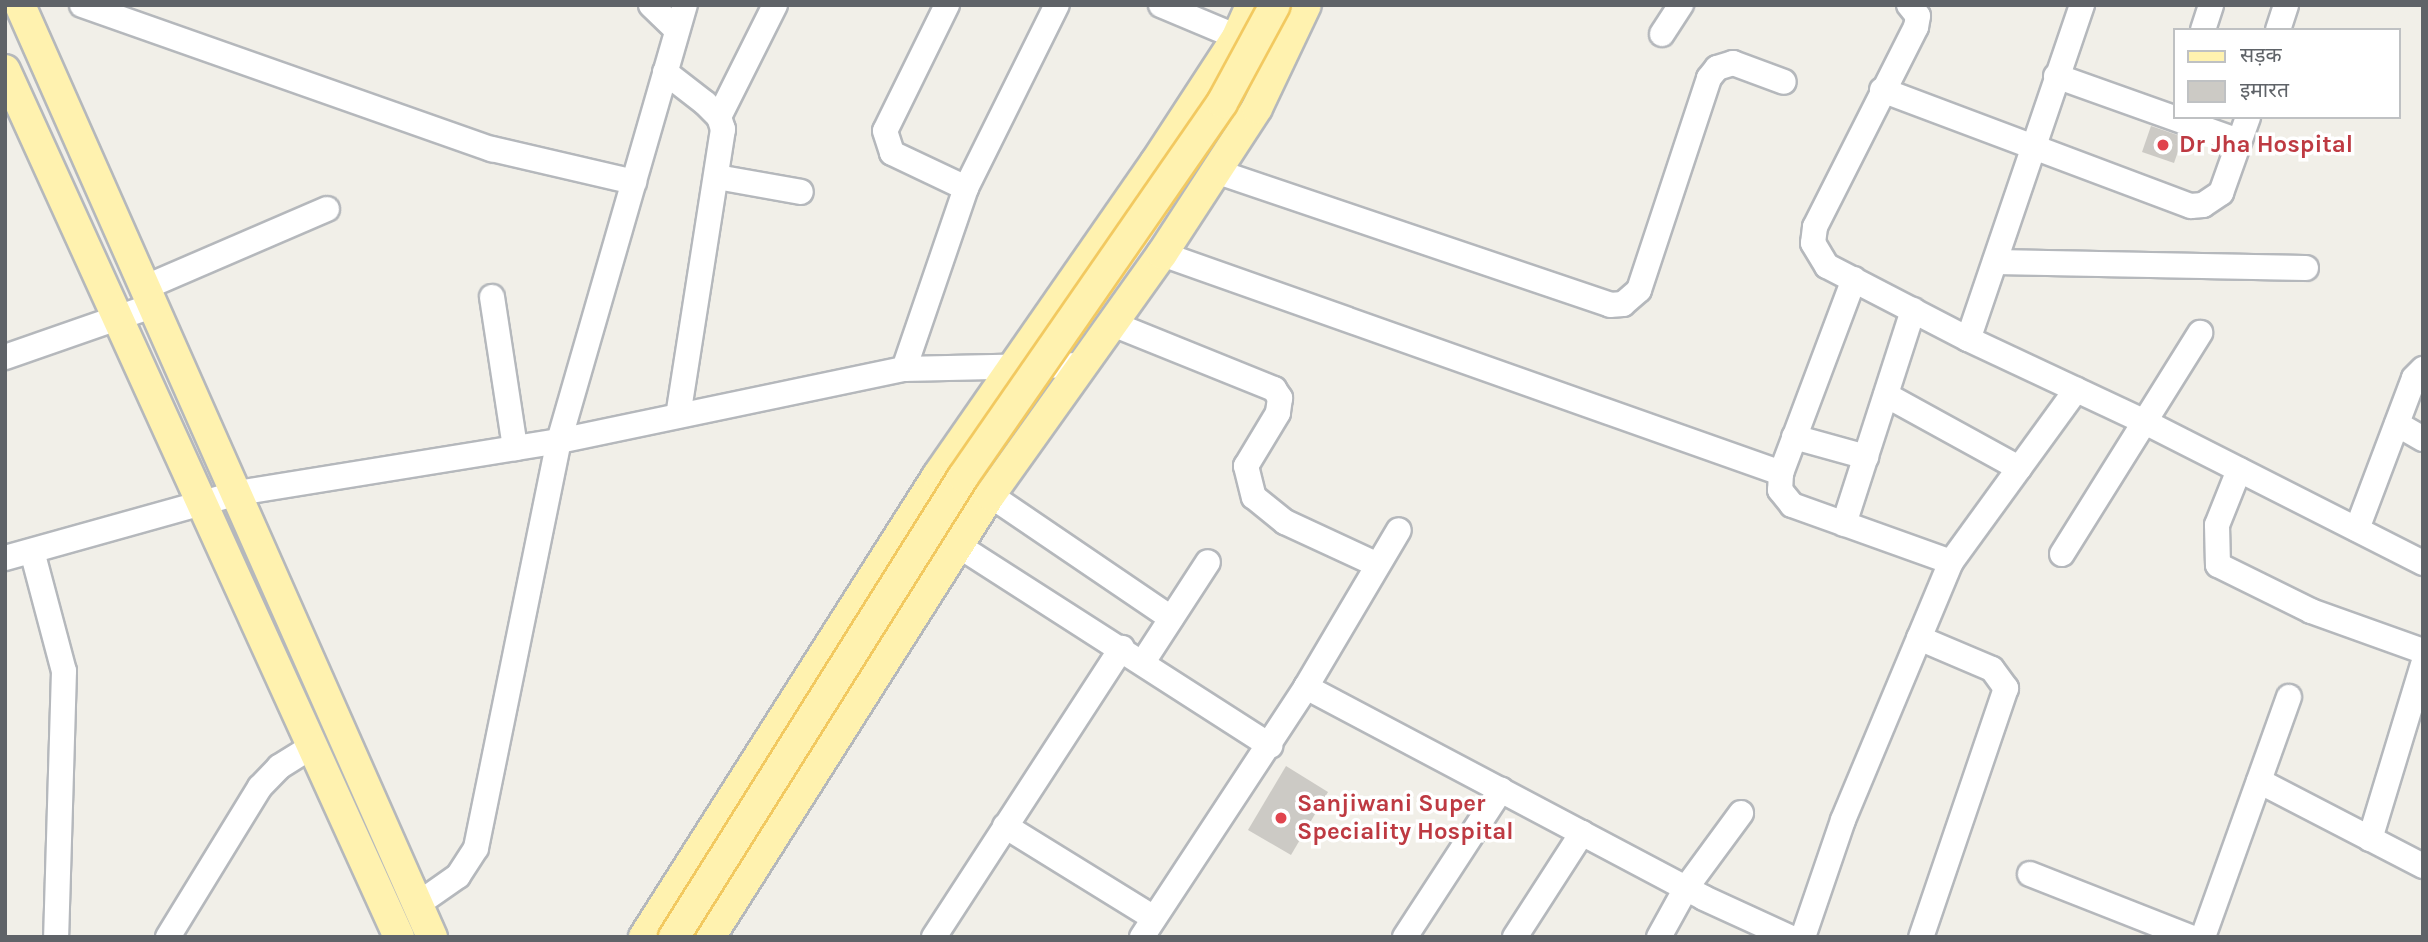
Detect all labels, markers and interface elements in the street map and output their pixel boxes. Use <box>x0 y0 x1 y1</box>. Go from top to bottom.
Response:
legend <box>2172 28 2400 119</box>
text: सड़क <box>2240 43 2282 67</box>
text: इमारत <box>2240 78 2289 102</box>
place label: Dr Jha Hospital <box>2179 131 2353 159</box>
marker: Dr Jha Hospital <box>2153 135 2173 155</box>
place label: Sanjiwani Super Speciality Hospital <box>1297 790 1514 846</box>
marker: Sanjiwani Super Speciality Hospital <box>1271 808 1291 828</box>

